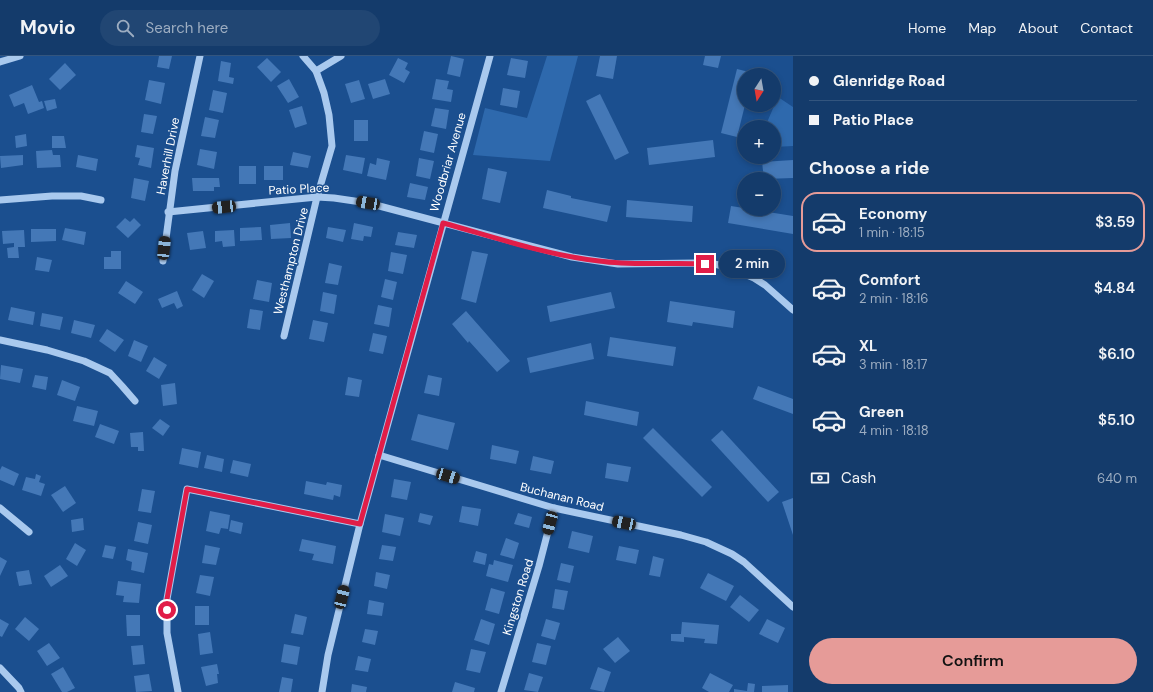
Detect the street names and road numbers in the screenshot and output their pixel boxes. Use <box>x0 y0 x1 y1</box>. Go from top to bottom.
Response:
street label: Woodbriar Avenue <box>426 110 470 213</box>
street label: Haverhill Drive <box>153 116 183 196</box>
street label: Patio Place <box>268 179 330 199</box>
street label: Westhampton Drive <box>270 206 312 316</box>
street label: Buchanan Road <box>518 479 606 515</box>
street label: Kingston Road <box>499 557 537 637</box>

